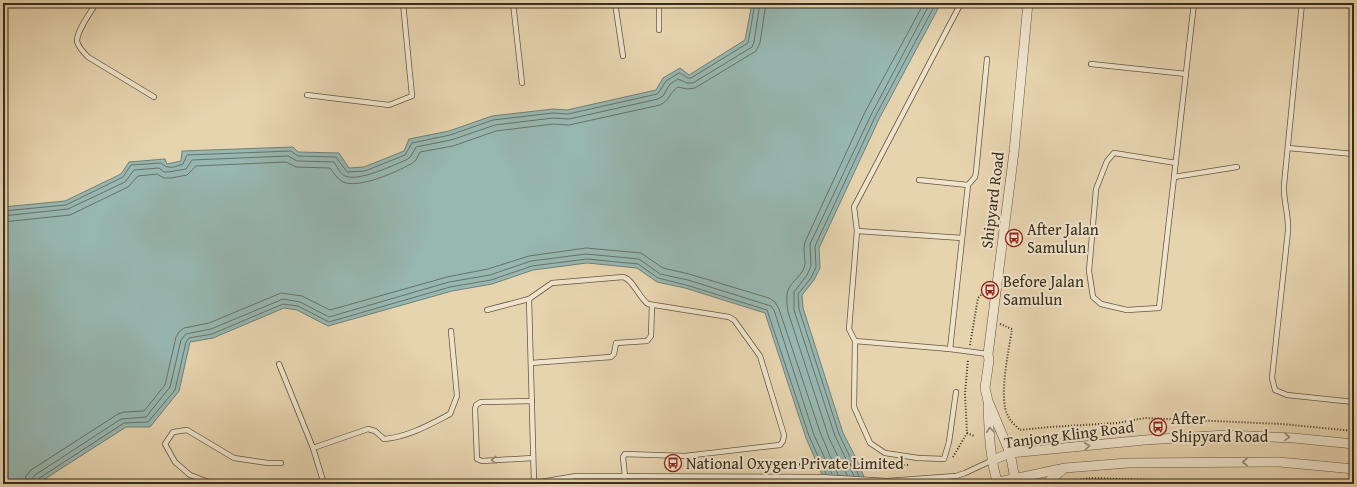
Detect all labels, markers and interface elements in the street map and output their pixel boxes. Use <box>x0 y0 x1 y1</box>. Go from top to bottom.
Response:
street label: Shipyard Road <box>974 150 1010 250</box>
place label: After Jalan Samulun <box>1027 217 1099 259</box>
bus stop icon: After Jalan Samulun <box>1004 228 1024 248</box>
place label: Before Jalan Samulun <box>1003 269 1084 311</box>
bus stop icon: Before Jalan Samulun <box>980 280 1000 300</box>
place label: After Shipyard Road <box>1171 406 1269 448</box>
street label: Tanjong Kling Road <box>1003 414 1136 454</box>
bus stop icon: After Shipyard Road <box>1148 417 1168 437</box>
one-way arrow <box>985 427 994 433</box>
one-way arrow <box>1283 433 1290 442</box>
one-way arrow <box>1084 442 1090 451</box>
place label: National Oxygen Private Limited <box>686 451 904 475</box>
bus stop icon: National Oxygen Private Limited <box>663 453 683 473</box>
one-way arrow <box>491 456 497 464</box>
one-way arrow <box>1242 458 1248 466</box>

